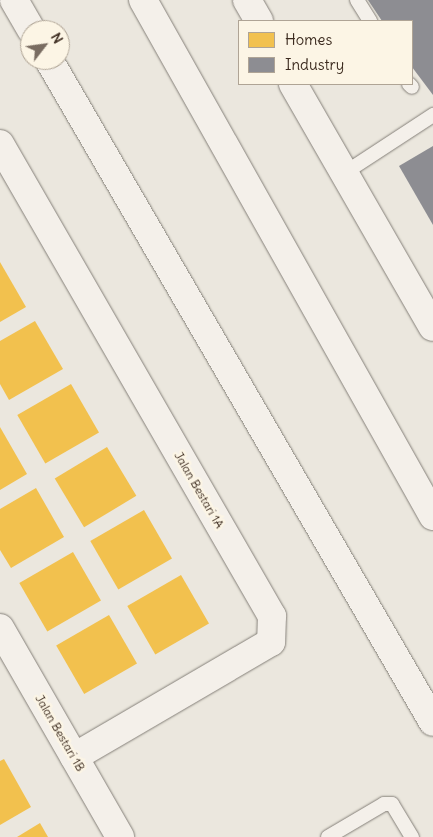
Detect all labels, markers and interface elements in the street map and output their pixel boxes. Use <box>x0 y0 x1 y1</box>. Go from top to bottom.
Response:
north arrow <box>20 20 70 70</box>
legend <box>238 20 413 85</box>
text: N <box>47 29 67 47</box>
text: Homes <box>285 30 332 49</box>
text: Industry <box>285 55 344 74</box>
street label: Jalan Bestari 1A <box>171 449 227 531</box>
street label: Jalan Bestari 1B <box>32 692 88 774</box>

